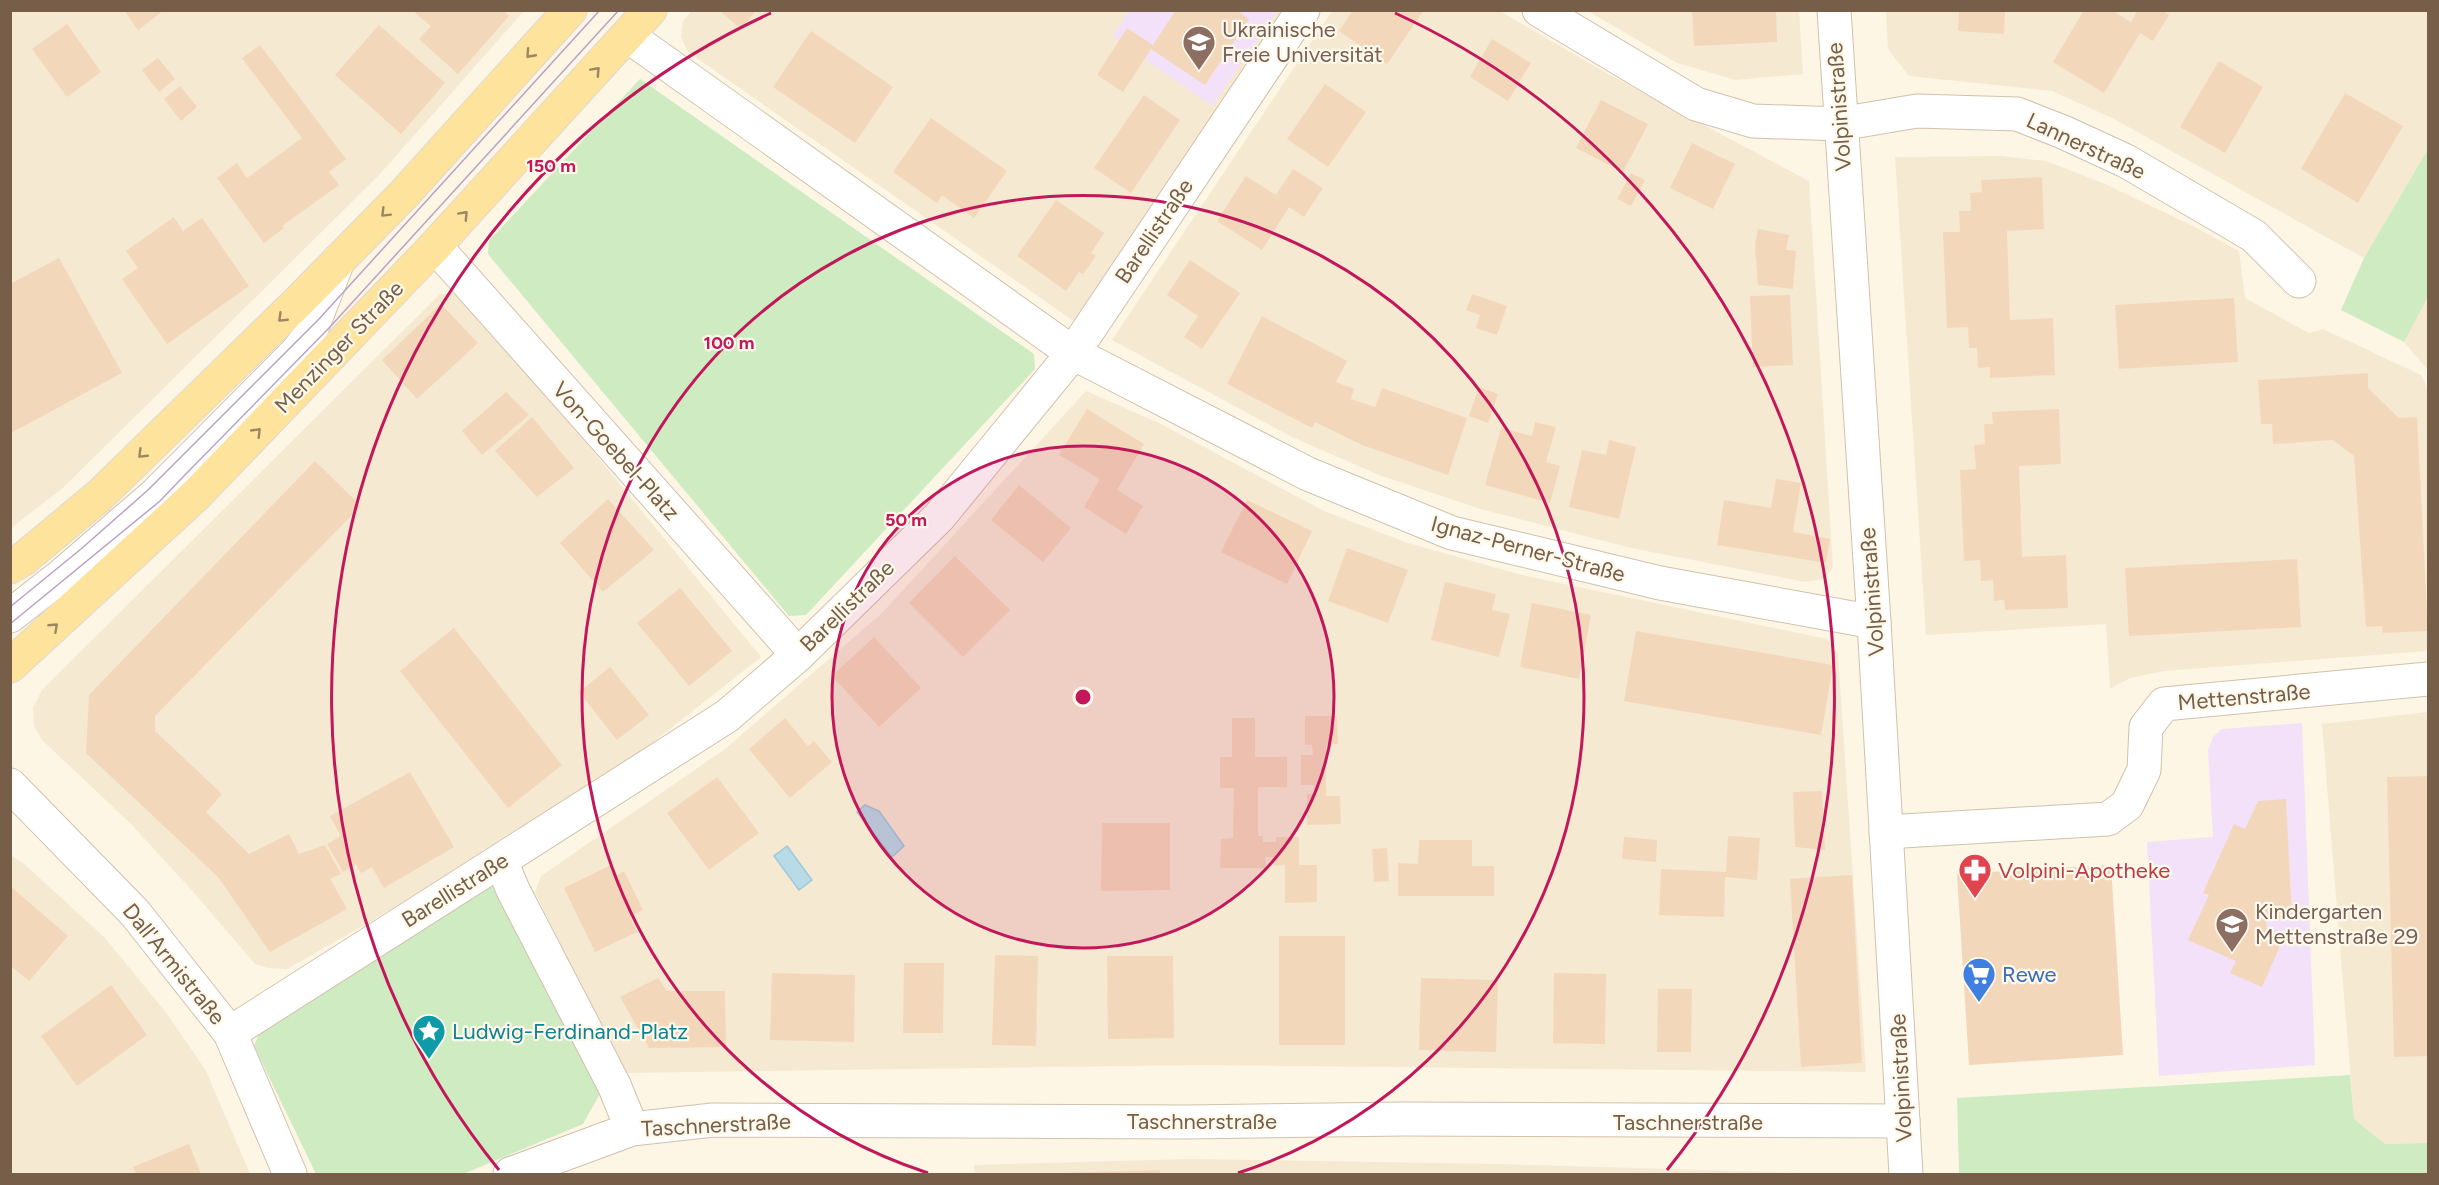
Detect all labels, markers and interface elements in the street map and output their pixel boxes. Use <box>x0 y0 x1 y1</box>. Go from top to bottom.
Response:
place label: Ukrainische Freie Universität <box>1222 16 1382 68</box>
school or university icon: Ukrainische Freie Universität <box>1181 24 1217 71</box>
street label: Volpinistraße <box>1821 42 1857 172</box>
one-way arrow <box>527 47 538 58</box>
one-way arrow <box>589 67 600 78</box>
street label: Lannerstraße <box>2022 107 2150 185</box>
text: 150 m <box>526 155 576 177</box>
street label: Barellistraße <box>1109 173 1199 289</box>
one-way arrow <box>381 206 392 217</box>
one-way arrow <box>457 211 468 222</box>
street label: Menzinger Straße <box>269 275 409 419</box>
one-way arrow <box>278 310 289 321</box>
text: 100 m <box>704 332 754 354</box>
street label: Von-Goebel-Platz <box>547 376 685 526</box>
one-way arrow <box>249 428 260 439</box>
one-way arrow <box>138 446 149 457</box>
text: 50 m <box>885 509 927 531</box>
street label: Ignaz-Perner-Straße <box>1428 510 1628 588</box>
street label: Volpinistraße <box>1854 527 1890 657</box>
street label: Barellistraße <box>794 554 900 658</box>
one-way arrow <box>47 623 57 634</box>
street label: Mettenstraße <box>2177 678 2311 716</box>
centre of rings <box>1073 687 1093 707</box>
street label: Barellistraße <box>397 847 513 933</box>
pharmacy icon: Volpini-Apotheke <box>1957 852 1993 899</box>
place label: Volpini-Apotheke <box>1998 857 2170 884</box>
street label: Dall'Armistraße <box>117 898 231 1030</box>
place label: Kindergarten Mettenstraße 29 <box>2255 898 2418 950</box>
school or university icon: Kindergarten Mettenstraße 29 <box>2214 906 2250 953</box>
supermarket icon: Rewe <box>1961 956 1997 1003</box>
place label: Rewe <box>2002 961 2057 988</box>
place icon: Ludwig-Ferdinand-Platz <box>411 1013 447 1060</box>
street label: Volpinistraße <box>1884 1013 1918 1143</box>
place label: Ludwig-Ferdinand-Platz <box>452 1018 688 1045</box>
street label: Taschnerstraße <box>640 1108 792 1142</box>
street label: Taschnerstraße <box>1127 1108 1277 1135</box>
street label: Taschnerstraße <box>1613 1109 1763 1136</box>

